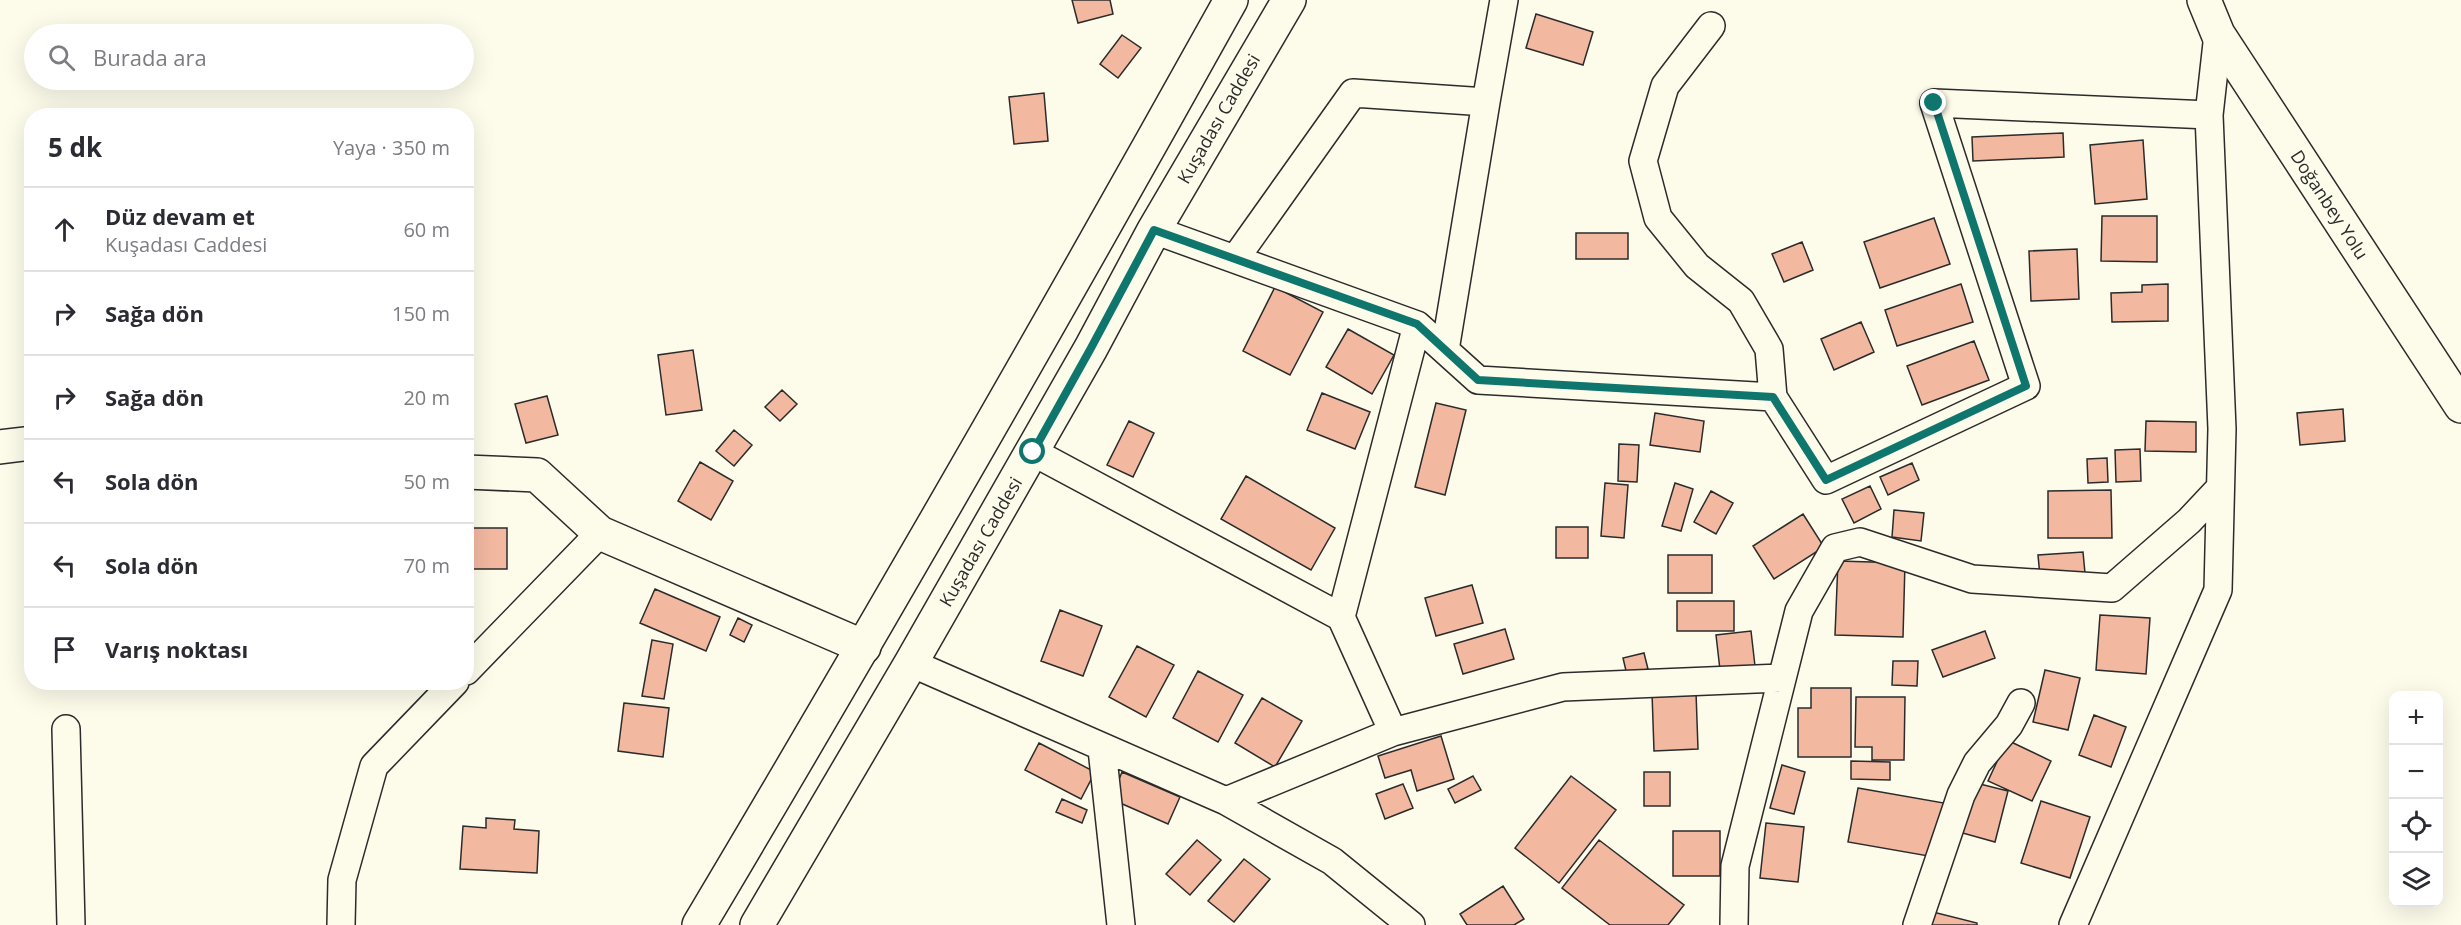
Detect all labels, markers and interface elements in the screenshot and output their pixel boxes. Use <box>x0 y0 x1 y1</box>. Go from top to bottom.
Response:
search box <box>24 24 474 90</box>
icon: search <box>45 41 78 74</box>
text: Burada ara <box>93 42 207 72</box>
street label: Kuşadası Caddesi <box>1171 49 1265 188</box>
route end <box>1920 89 1946 115</box>
text: 5 dk <box>48 129 102 165</box>
text: Yaya · 350 m <box>333 134 450 161</box>
street label: Doğanbey Yolu <box>2285 145 2374 264</box>
text: Düz devam et <box>105 201 255 231</box>
icon: ahead <box>48 213 81 246</box>
text: 60 m <box>403 216 450 243</box>
text: Kuşadası Caddesi <box>105 231 267 258</box>
icon: right <box>48 297 81 330</box>
text: Sağa dön <box>105 298 204 328</box>
text: 150 m <box>392 300 450 327</box>
icon: right <box>48 381 81 414</box>
text: Sağa dön <box>105 382 204 412</box>
text: 20 m <box>403 384 450 411</box>
route start <box>1019 438 1045 464</box>
icon: left <box>48 465 81 498</box>
text: Sola dön <box>105 466 198 496</box>
text: 50 m <box>403 468 450 495</box>
street label: Kuşadası Caddesi <box>933 472 1027 611</box>
icon: left <box>48 549 81 582</box>
text: Sola dön <box>105 550 198 580</box>
text: 70 m <box>403 552 450 579</box>
icon: arrive <box>48 633 81 666</box>
text: Varış noktası <box>105 634 248 664</box>
map controls <box>2389 691 2443 907</box>
button: + <box>2389 691 2443 745</box>
button: − <box>2389 745 2443 799</box>
button: locate <box>2389 799 2443 853</box>
button: layers <box>2389 853 2443 907</box>

